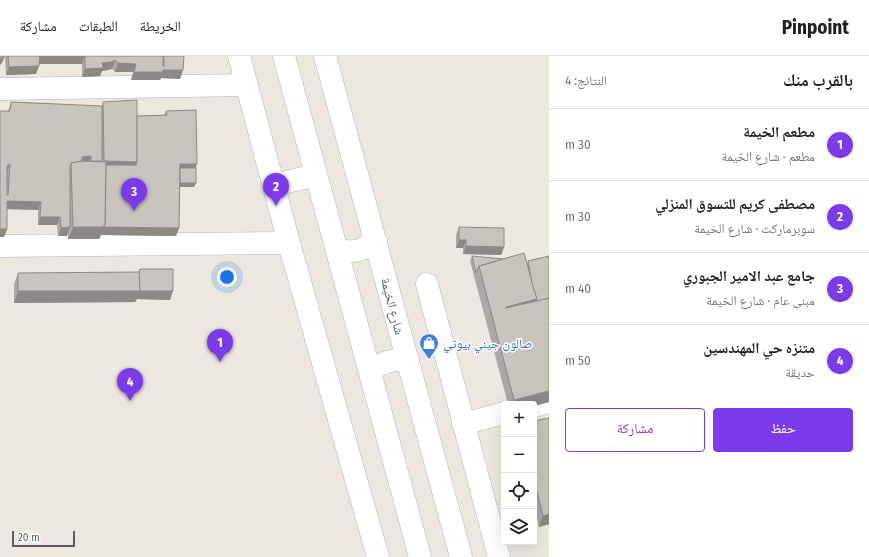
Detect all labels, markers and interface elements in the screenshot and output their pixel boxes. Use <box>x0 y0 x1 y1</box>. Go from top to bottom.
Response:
text: Pinpoint <box>782 16 849 39</box>
text: مشاركة <box>20 18 57 35</box>
text: الطبقات <box>79 18 118 35</box>
text: الخريطة <box>140 18 181 35</box>
text: بالقرب منك <box>783 70 853 91</box>
text: النتائج: 4 <box>565 73 607 88</box>
text: مطعم الخيمة <box>743 123 815 141</box>
text: 30 m <box>565 137 591 152</box>
text: 1 <box>837 137 843 152</box>
text: مطعم · شارع الخيمة <box>722 149 815 164</box>
pin: 2 <box>263 173 289 206</box>
pin: 3 <box>121 178 147 211</box>
text: مصطفى كريم للتسوق المنزلي <box>655 195 815 213</box>
text: 30 m <box>565 209 591 224</box>
text: 2 <box>837 209 843 224</box>
text: سوبرماركت · شارع الخيمة <box>694 221 815 236</box>
your location <box>217 267 237 287</box>
text: جامع عبد الامير الجبوري <box>683 267 815 285</box>
street label: شارع الخيمة <box>376 276 407 337</box>
text: 40 m <box>565 281 591 296</box>
text: 3 <box>837 281 843 296</box>
text: مبنى عام · شارع الخيمة <box>706 293 815 308</box>
pin: 1 <box>207 329 233 362</box>
shop icon: صالون جيني بيوتي <box>418 332 440 360</box>
place label: صالون جيني بيوتي <box>443 336 532 354</box>
text: متنزه حي المهندسين <box>703 339 815 357</box>
text: 50 m <box>565 353 591 368</box>
text: 4 <box>837 353 843 368</box>
text: حديقة <box>785 365 815 380</box>
pin: 4 <box>117 368 143 401</box>
map controls <box>501 401 537 545</box>
button: + <box>501 401 537 437</box>
button: مشاركة <box>565 408 705 452</box>
button: حفظ <box>713 408 853 452</box>
button: − <box>501 437 537 473</box>
button: locate <box>501 473 537 509</box>
button: layers <box>501 509 537 545</box>
scale bar <box>12 529 75 548</box>
text: 20 m <box>18 531 40 544</box>

